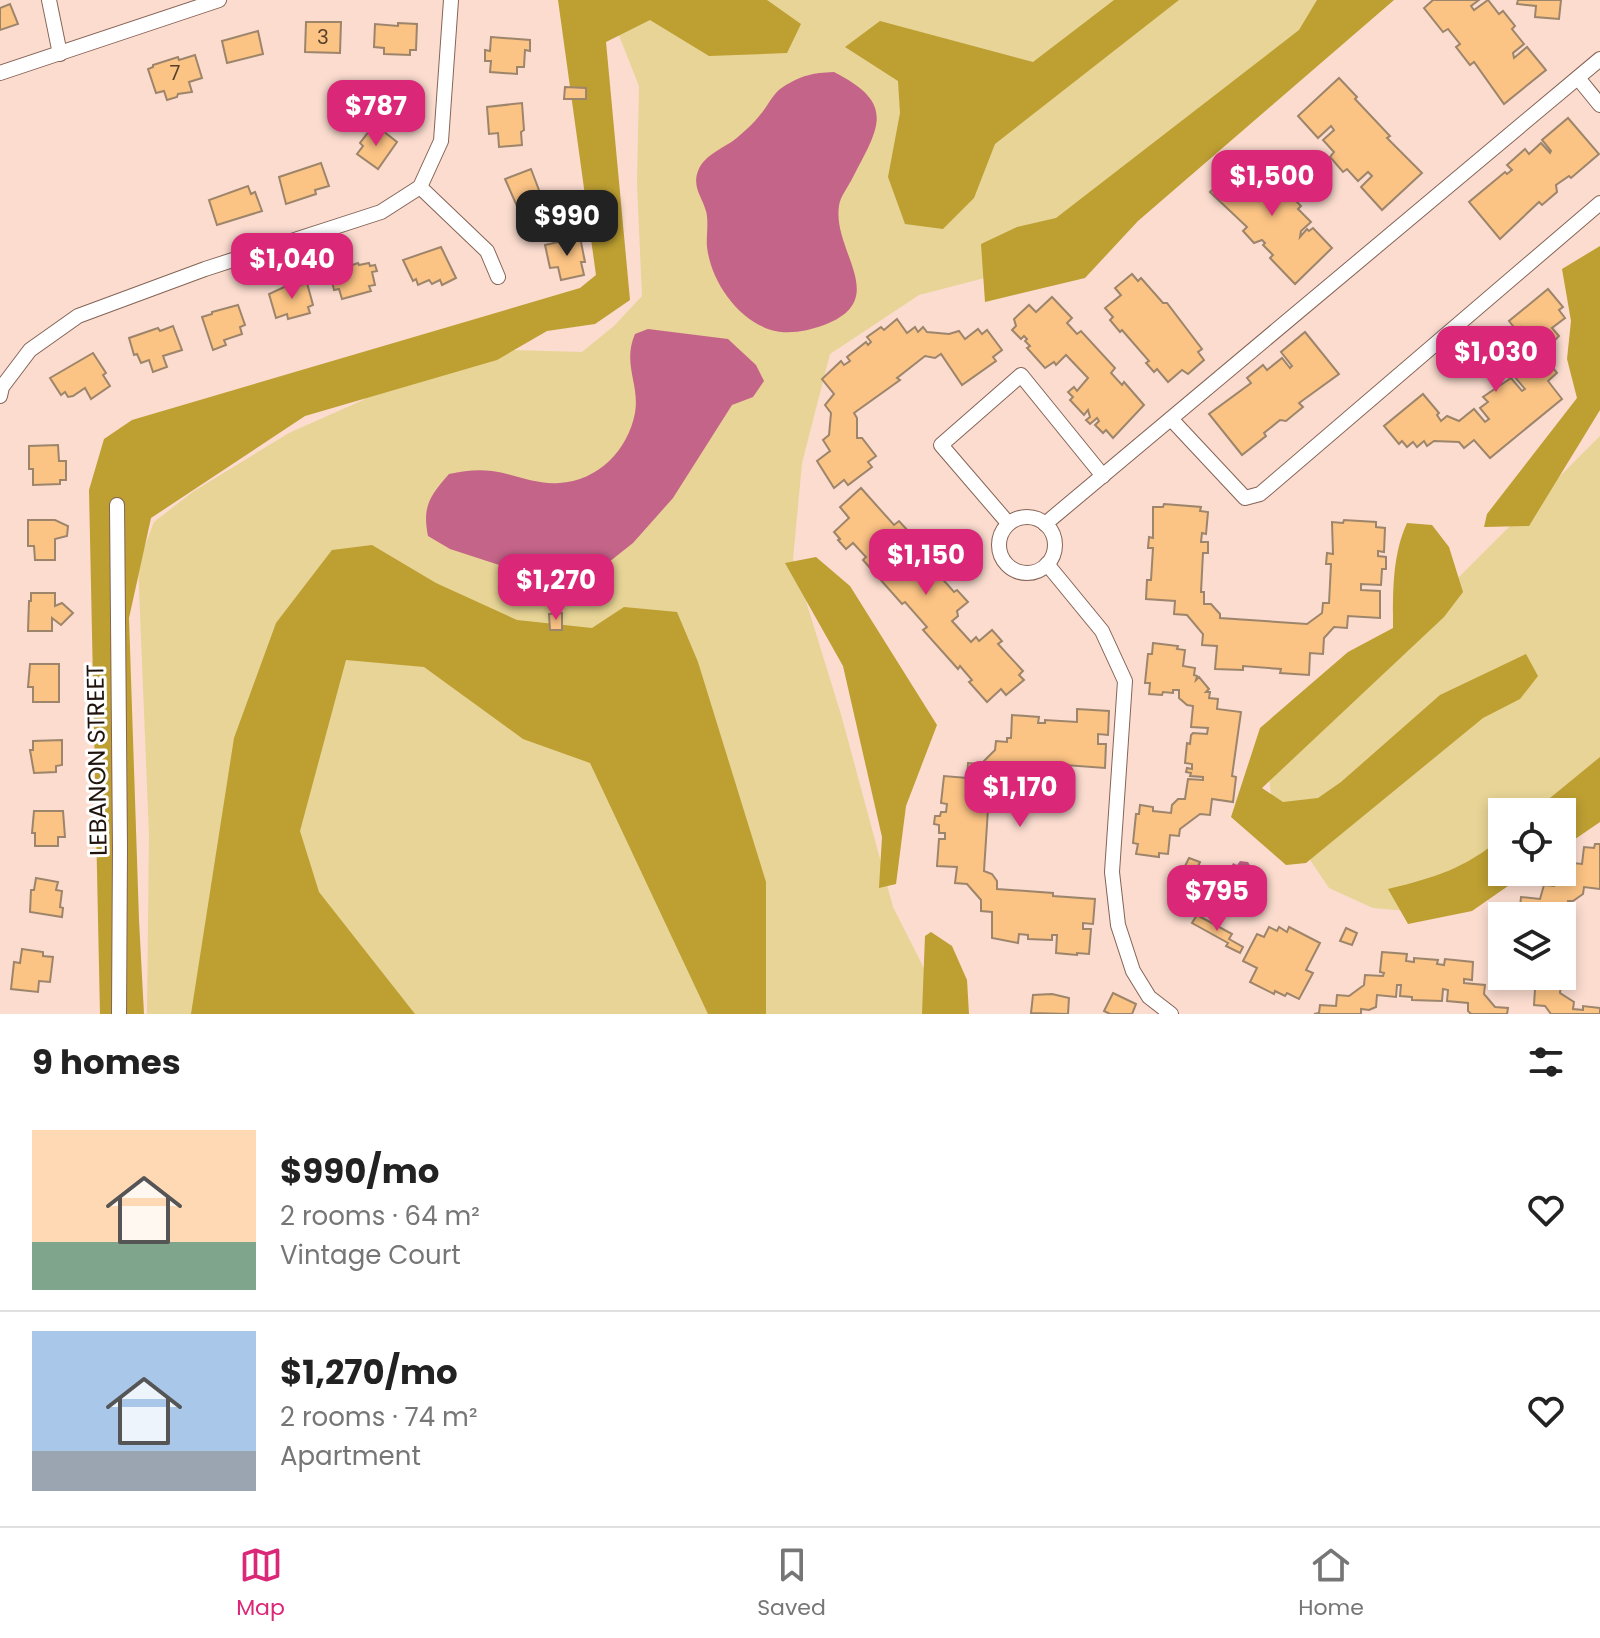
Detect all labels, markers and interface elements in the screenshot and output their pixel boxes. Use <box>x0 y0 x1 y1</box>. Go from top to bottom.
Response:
house number: 3 <box>317 23 329 51</box>
house number: 7 <box>170 59 181 87</box>
pin: $787 <box>329 80 423 148</box>
text: $787 <box>345 88 407 124</box>
pin: $1,500 <box>1207 150 1337 218</box>
text: $1,500 <box>1229 158 1315 194</box>
pin: $990 <box>520 190 614 258</box>
text: $990 <box>534 198 600 234</box>
pin: $1,040 <box>227 233 357 301</box>
text: $1,040 <box>249 241 335 277</box>
pin: $1,030 <box>1431 326 1561 394</box>
text: $1,030 <box>1454 334 1538 370</box>
pin: $1,150 <box>861 529 991 597</box>
text: $1,150 <box>887 537 965 573</box>
pin: $1,270 <box>491 554 621 622</box>
text: $1,270 <box>516 562 596 598</box>
street label: LEBANON STREET <box>78 664 115 856</box>
pin: $1,170 <box>955 761 1085 829</box>
text: $1,170 <box>983 769 1057 805</box>
map controls <box>1488 798 1576 990</box>
button: locate <box>1488 798 1576 886</box>
pin: $795 <box>1170 865 1264 933</box>
text: $795 <box>1185 873 1249 909</box>
button: layers <box>1488 902 1576 990</box>
text: 9 homes <box>32 1038 181 1086</box>
icon: filters <box>1524 1040 1568 1084</box>
text: $990/mo <box>280 1147 439 1195</box>
icon: home <box>96 1162 192 1258</box>
icon: heart <box>1524 1188 1568 1232</box>
text: 2 rooms · 64 m² <box>280 1198 480 1234</box>
text: Vintage Court <box>280 1237 461 1273</box>
text: $1,270/mo <box>280 1348 458 1396</box>
icon: home <box>96 1363 192 1459</box>
icon: heart <box>1524 1389 1568 1433</box>
text: 2 rooms · 74 m² <box>280 1399 477 1435</box>
text: Apartment <box>280 1438 421 1474</box>
tab: Map <box>236 1543 285 1624</box>
tab: Saved <box>757 1543 826 1624</box>
tab: Home <box>1298 1543 1364 1624</box>

